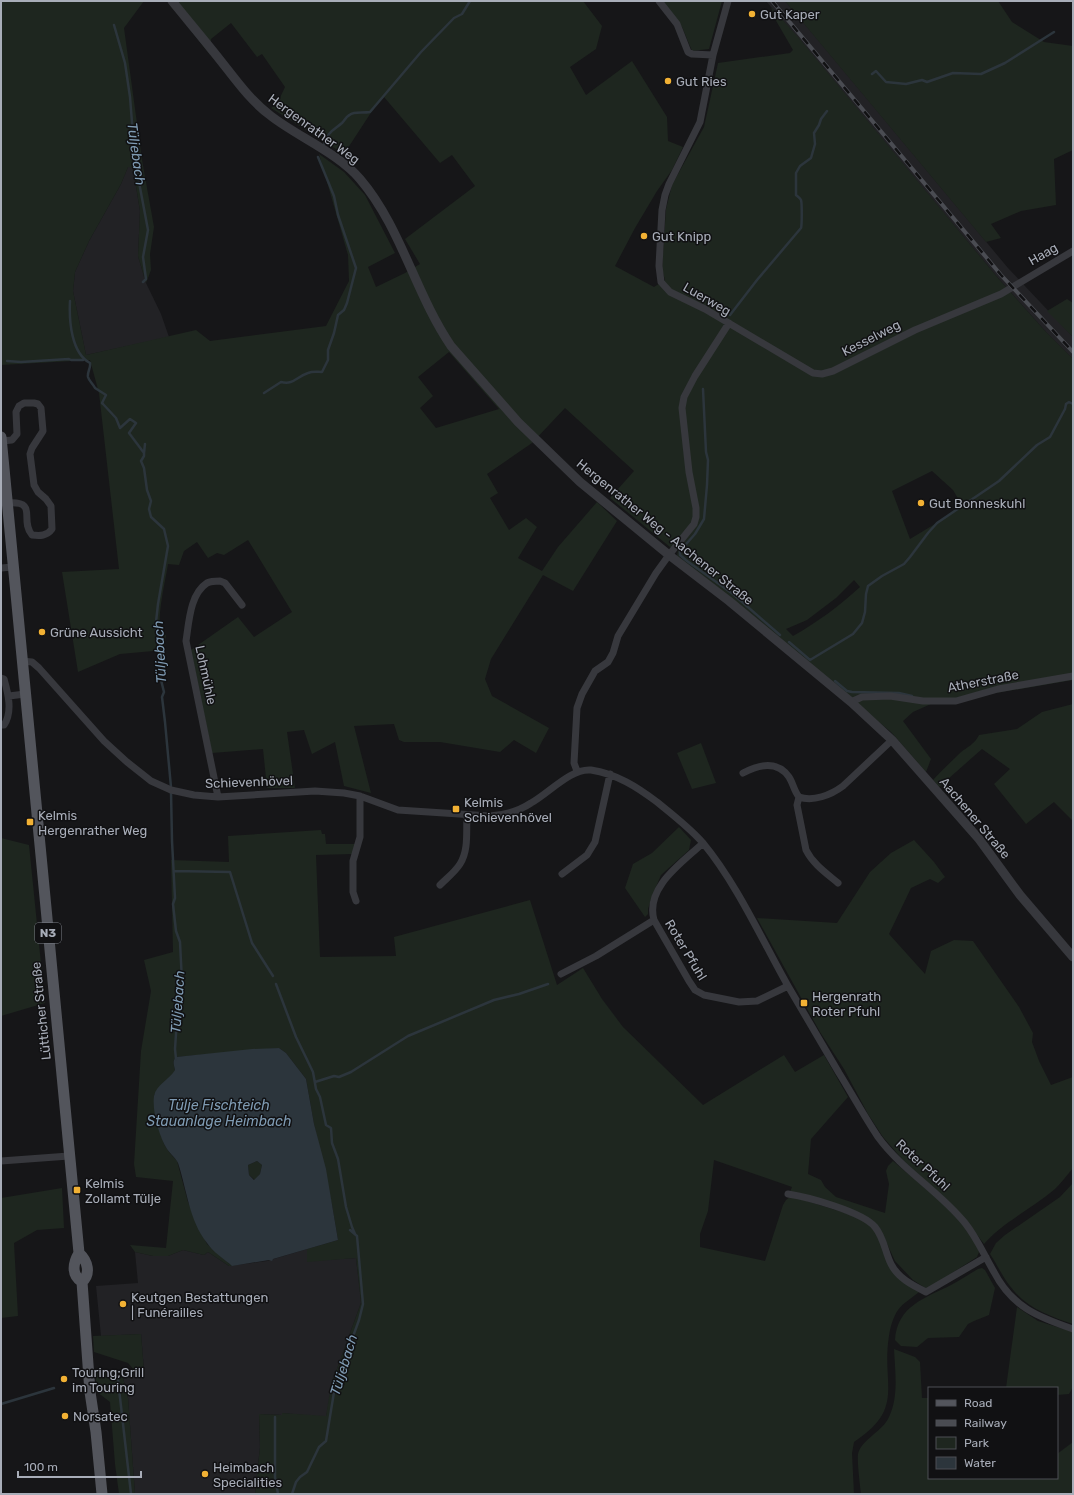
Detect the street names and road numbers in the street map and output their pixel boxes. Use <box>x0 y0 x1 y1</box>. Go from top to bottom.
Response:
street label: Hergenrather Weg <box>265 91 363 168</box>
street label: Haag <box>1026 240 1061 269</box>
street label: Luerweg <box>680 279 733 319</box>
street label: Kesselweg <box>839 317 903 360</box>
street label: Hergenrather Weg - Aachener Straße <box>573 456 756 609</box>
street label: Lohmühle <box>192 644 220 706</box>
street label: Atherstraße <box>946 667 1020 695</box>
street label: Schievenhövel <box>205 773 293 791</box>
street label: Aachener Straße <box>937 774 1013 862</box>
street label: Roter Pfuhl <box>662 917 710 983</box>
road number: N3 <box>35 923 61 943</box>
street label: Lütticher Straße <box>28 961 54 1061</box>
street label: Roter Pfuhl <box>893 1136 953 1194</box>

